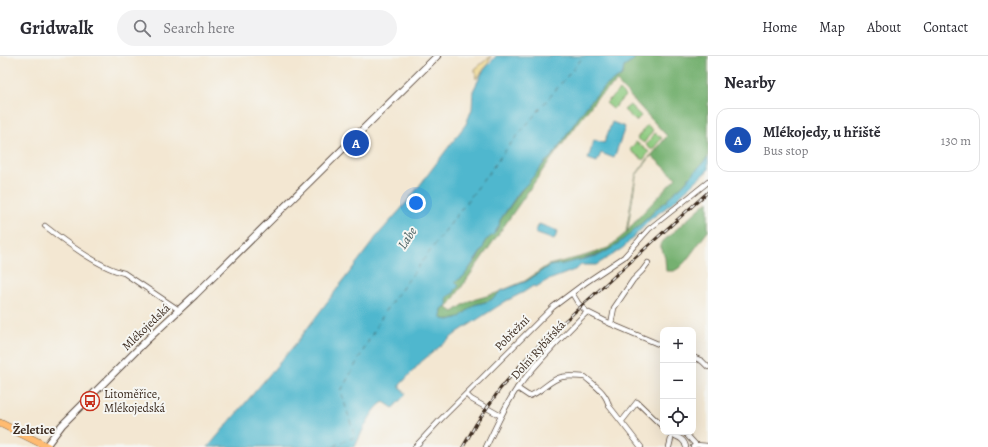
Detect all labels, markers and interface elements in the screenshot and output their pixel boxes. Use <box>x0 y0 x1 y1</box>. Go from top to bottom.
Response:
search box <box>117 10 397 46</box>
text: Gridwalk <box>20 15 93 41</box>
icon: search <box>131 17 153 39</box>
text: Search here <box>163 18 235 38</box>
text: Home <box>762 18 797 37</box>
text: Map <box>819 18 845 37</box>
text: About <box>867 18 901 37</box>
text: Contact <box>923 18 968 37</box>
text: Nearby <box>724 71 775 94</box>
text: Mlékojedy, u hřiště <box>763 122 881 142</box>
pin: A <box>343 128 369 158</box>
text: A <box>734 132 742 149</box>
text: 130 m <box>941 132 971 149</box>
text: Bus stop <box>763 142 808 159</box>
your location <box>406 193 426 213</box>
water label: Labe <box>394 224 421 252</box>
street label: Mlékojedská <box>118 300 174 354</box>
street label: Pobřežní <box>491 312 533 354</box>
street label: Dolní Rybářská <box>507 317 569 383</box>
map controls <box>660 327 696 435</box>
button: + <box>660 327 696 363</box>
button: − <box>660 363 696 399</box>
place label: Litoměřice, Mlékojedská <box>104 386 166 416</box>
bus stop icon: Litoměřice, Mlékojedská <box>79 390 101 412</box>
button: locate <box>660 399 696 435</box>
district label: Želetice <box>13 421 55 438</box>

